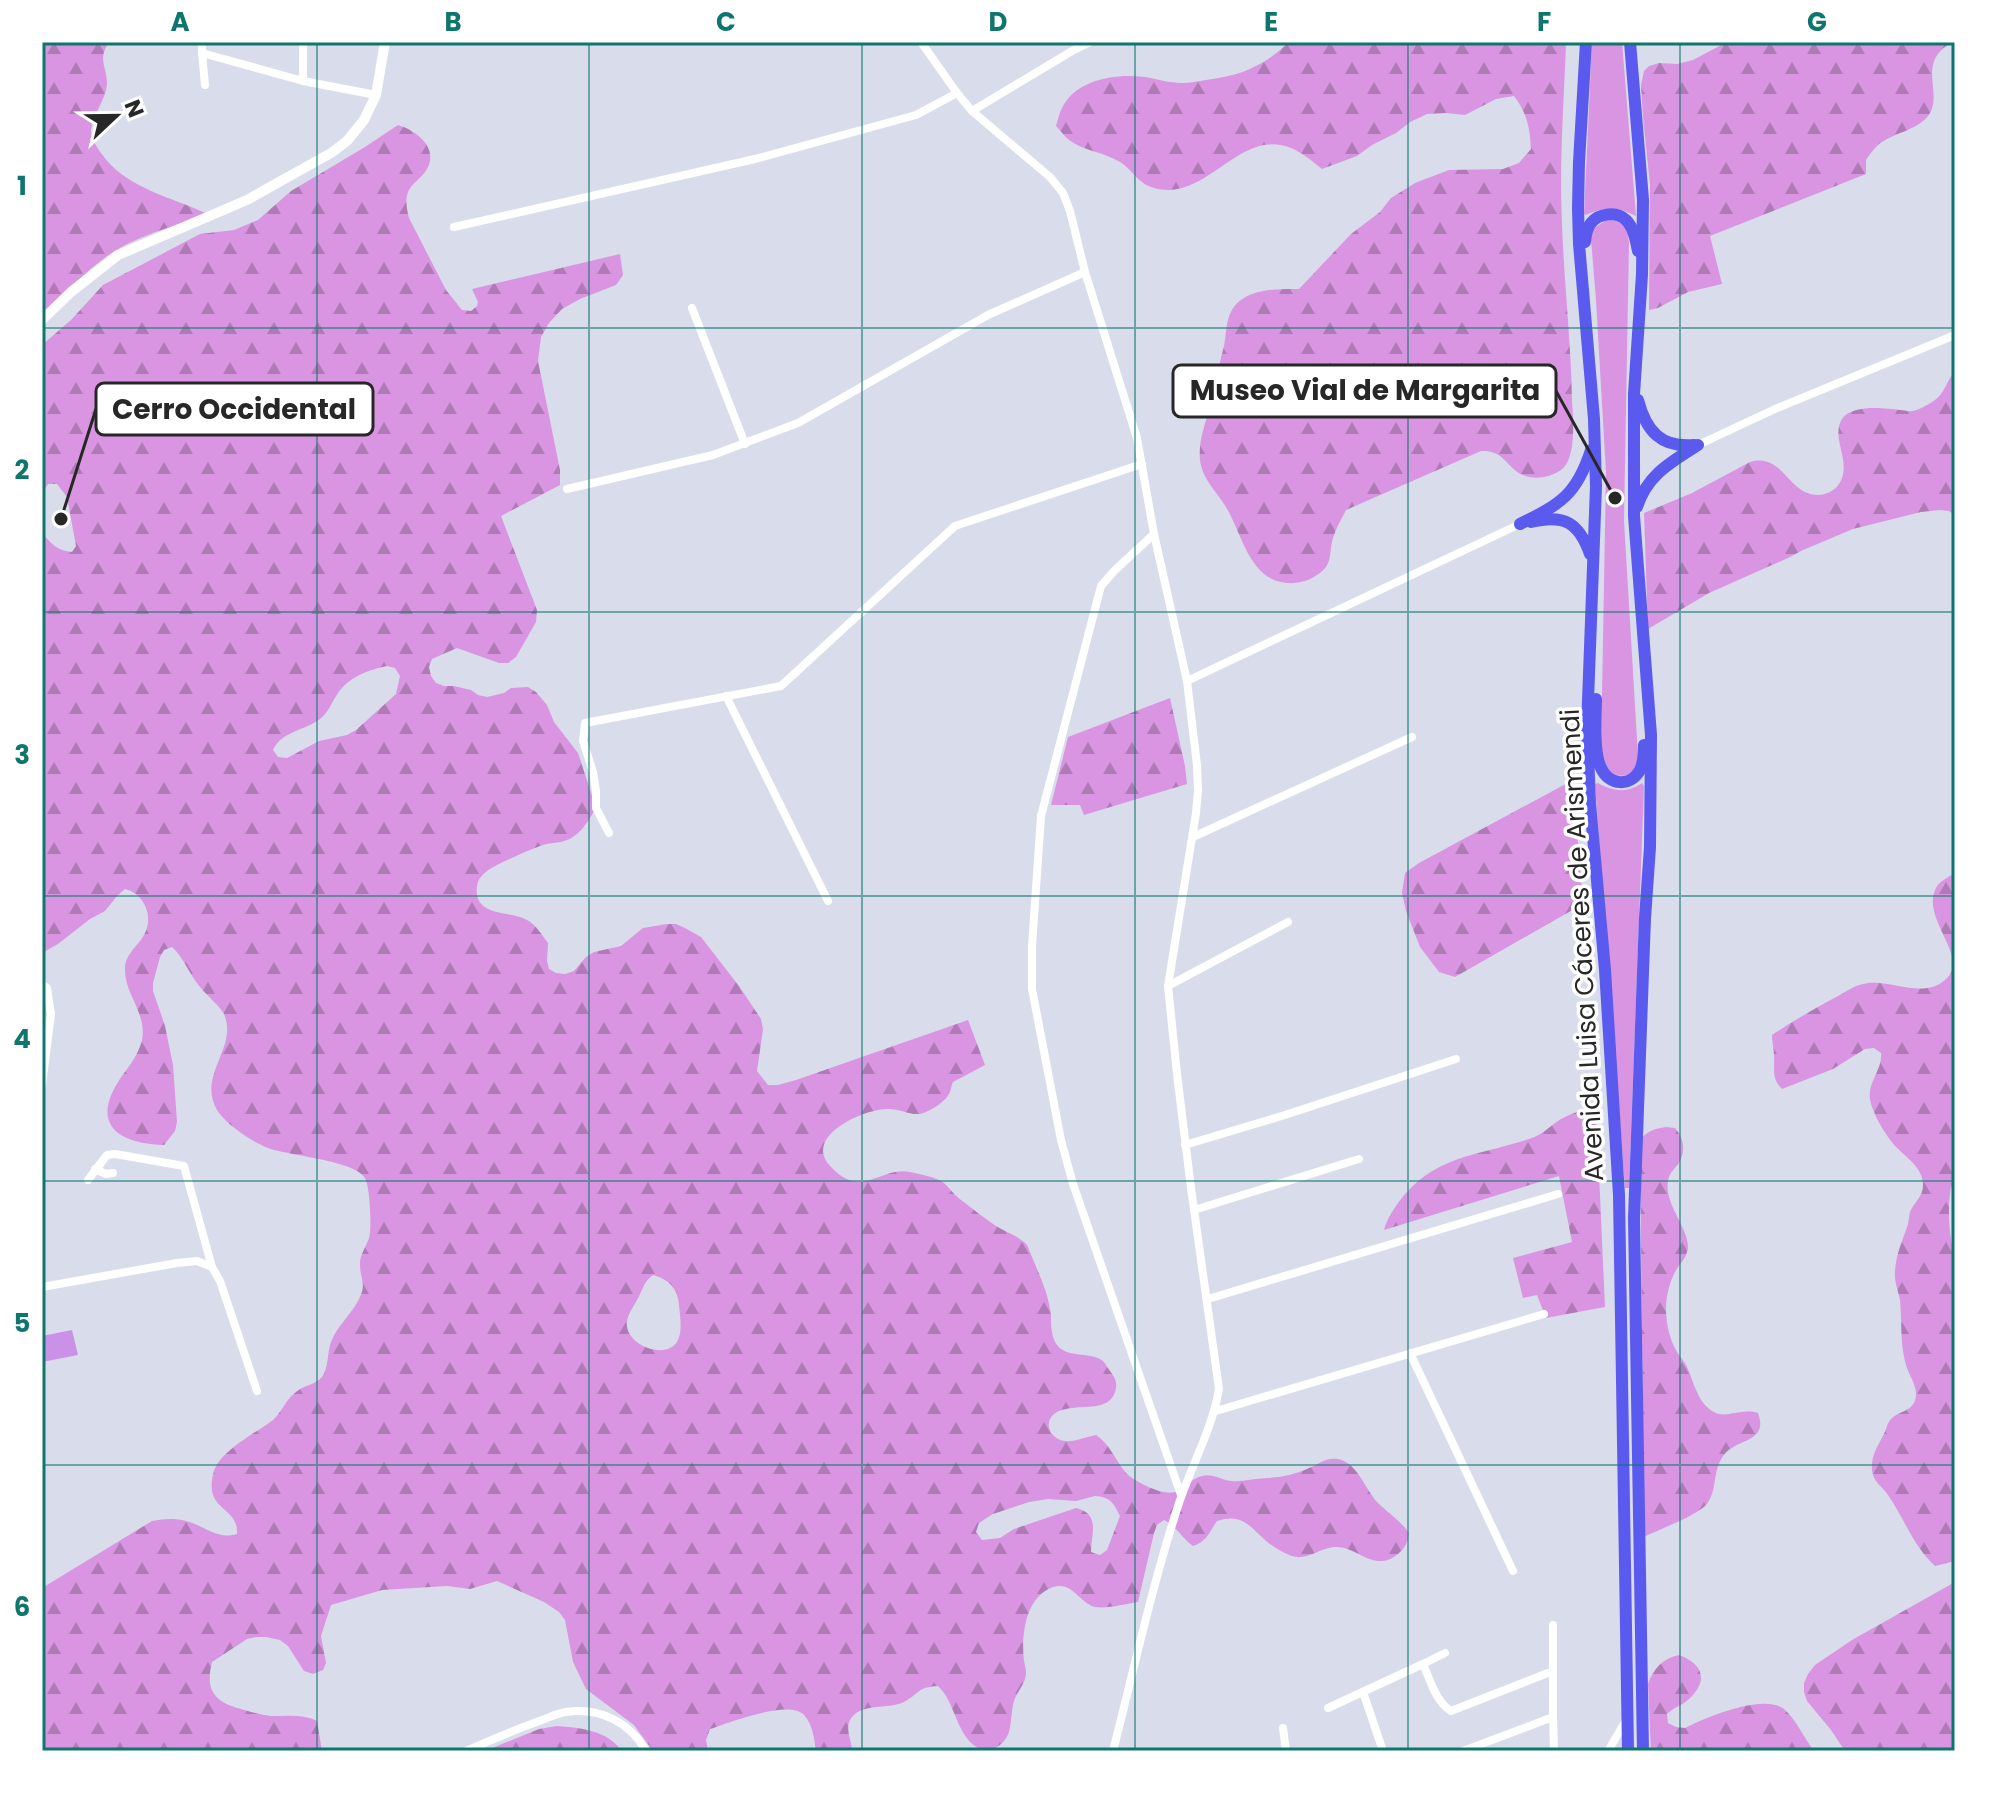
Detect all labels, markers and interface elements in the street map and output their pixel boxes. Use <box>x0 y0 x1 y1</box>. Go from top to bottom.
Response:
text: A <box>170 4 190 40</box>
text: B <box>444 4 462 40</box>
text: C <box>716 4 736 40</box>
text: D <box>989 4 1008 40</box>
text: E <box>1264 4 1278 40</box>
text: F <box>1537 4 1551 40</box>
text: G <box>1807 4 1827 40</box>
north arrow <box>76 76 156 156</box>
text: N <box>117 95 152 122</box>
text: 1 <box>17 168 27 204</box>
callout: Museo Vial de Margarita <box>1173 365 1556 417</box>
text: Museo Vial de Margarita <box>1190 371 1540 410</box>
callout: Cerro Occidental <box>96 383 373 435</box>
text: Cerro Occidental <box>112 390 356 429</box>
text: 2 <box>15 452 30 488</box>
street label: Avenida Luisa Cáceres de Arismendi <box>1552 708 1612 1182</box>
text: 3 <box>14 737 30 773</box>
text: 4 <box>13 1021 31 1057</box>
text: 5 <box>14 1305 30 1341</box>
text: 6 <box>14 1589 30 1625</box>

